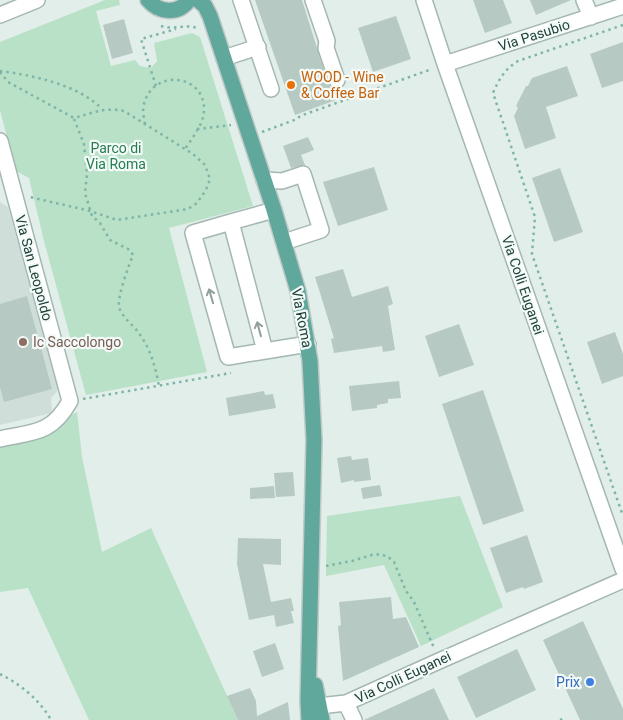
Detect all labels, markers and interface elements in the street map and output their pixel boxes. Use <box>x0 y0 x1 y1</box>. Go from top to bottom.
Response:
street label: Via Pasubio <box>496 16 572 54</box>
place label: WOOD - Wine & Coffee Bar <box>301 69 384 101</box>
marker: WOOD - Wine & Coffee Bar <box>285 79 297 91</box>
park label: Parco di Via Roma <box>86 140 146 172</box>
street label: Via San Leopoldo <box>12 213 56 323</box>
street label: Via Colli Euganei <box>499 233 547 337</box>
street label: Via Roma <box>288 287 316 349</box>
one-way arrow <box>205 288 215 304</box>
one-way arrow <box>254 321 263 337</box>
place label: Ic Saccolongo <box>33 334 121 350</box>
marker: Ic Saccolongo <box>17 336 29 348</box>
street label: Via Colli Euganei <box>353 648 453 706</box>
place label: Prix <box>556 674 580 690</box>
marker: Prix <box>584 676 596 688</box>

